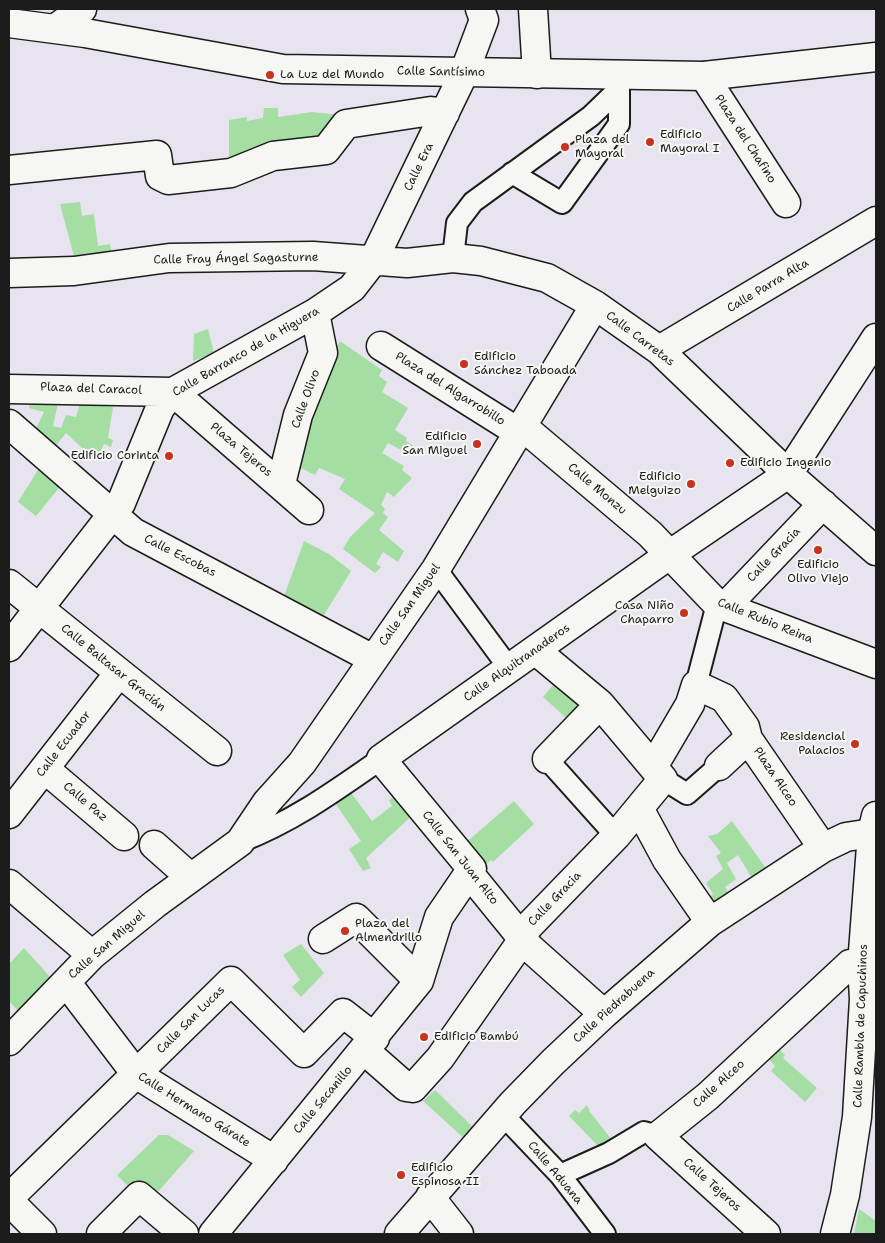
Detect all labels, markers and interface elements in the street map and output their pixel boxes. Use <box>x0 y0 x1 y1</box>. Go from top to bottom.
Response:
street label: Calle Santísimo <box>397 64 485 80</box>
place label: La Luz del Mundo <box>280 68 384 82</box>
marker: La Luz del Mundo <box>264 69 276 81</box>
street label: Plaza del Chafino <box>711 92 779 186</box>
place label: Edificio Mayoral I <box>660 128 719 156</box>
place label: Plaza del Mayoral <box>575 133 629 161</box>
marker: Edificio Mayoral I <box>644 136 656 148</box>
street label: Calle Era <box>401 140 437 194</box>
marker: Plaza del Mayoral <box>559 141 571 153</box>
street label: Calle Fray Ángel Sagasturne <box>153 250 319 268</box>
street label: Calle Parra Alta <box>725 256 811 316</box>
street label: Calle Barranco de la Higuera <box>170 304 322 400</box>
street label: Calle Carretas <box>603 308 677 370</box>
street label: Plaza del Algarrobillo <box>392 349 508 429</box>
place label: Edificio Sánchez Taboada <box>474 350 576 378</box>
marker: Edificio Sánchez Taboada <box>458 358 470 370</box>
street label: Calle Olivo <box>289 368 323 430</box>
street label: Plaza del Caracol <box>40 380 142 398</box>
street label: Plaza Tejeros <box>207 420 275 480</box>
place label: Edificio San Miguel <box>402 430 467 458</box>
marker: Edificio San Miguel <box>471 438 483 450</box>
place label: Edificio Corinta <box>71 449 159 463</box>
marker: Edificio Corinta <box>163 450 175 462</box>
place label: Edificio Ingenio <box>740 456 831 470</box>
marker: Edificio Ingenio <box>724 457 736 469</box>
street label: Calle Monzu <box>565 460 629 518</box>
place label: Edificio Melguizo <box>628 470 681 498</box>
marker: Edificio Melguizo <box>685 478 697 490</box>
street label: Calle Gracia <box>744 525 804 585</box>
street label: Calle Escobas <box>142 532 218 580</box>
marker: Edificio Olivo Viejo <box>812 544 824 556</box>
place label: Edificio Olivo Viejo <box>787 558 849 586</box>
street label: Calle San Miguel <box>376 561 444 649</box>
street label: Calle Rubio Reina <box>715 595 815 647</box>
place label: Casa Niño Chaparro <box>615 599 674 627</box>
marker: Casa Niño Chaparro <box>678 607 690 619</box>
street label: Calle Baltasar Gracián <box>58 621 168 715</box>
street label: Calle Alquitranaderos <box>461 621 573 705</box>
street label: Calle Ecuador <box>34 708 94 780</box>
place label: Residencial Palacios <box>780 730 845 758</box>
marker: Residencial Palacios <box>849 738 861 750</box>
street label: Plaza Alceo <box>750 745 800 809</box>
street label: Calle Paz <box>60 779 110 825</box>
street label: Calle San Juan Alto <box>419 808 501 908</box>
street label: Calle Gracia <box>525 869 585 929</box>
street label: Calle San Miguel <box>66 908 148 982</box>
place label: Plaza del Almendrillo <box>355 917 422 945</box>
marker: Plaza del Almendrillo <box>339 925 351 937</box>
street label: Calle Rambla de Capuchinos <box>851 944 871 1108</box>
street label: Calle Piedrabuena <box>570 966 658 1046</box>
street label: Calle San Lucas <box>154 983 228 1057</box>
place label: Edificio Bambú <box>434 1030 519 1044</box>
marker: Edificio Bambú <box>418 1031 430 1043</box>
street label: Calle Alceo <box>690 1057 748 1111</box>
street label: Calle Secanillo <box>291 1063 355 1137</box>
street label: Calle Hermano Gárate <box>135 1070 253 1150</box>
street label: Calle Aduana <box>524 1139 586 1207</box>
street label: Calle Tejeros <box>680 1155 744 1215</box>
place label: Edificio Espinosa II <box>411 1161 479 1189</box>
marker: Edificio Espinosa II <box>395 1169 407 1181</box>

